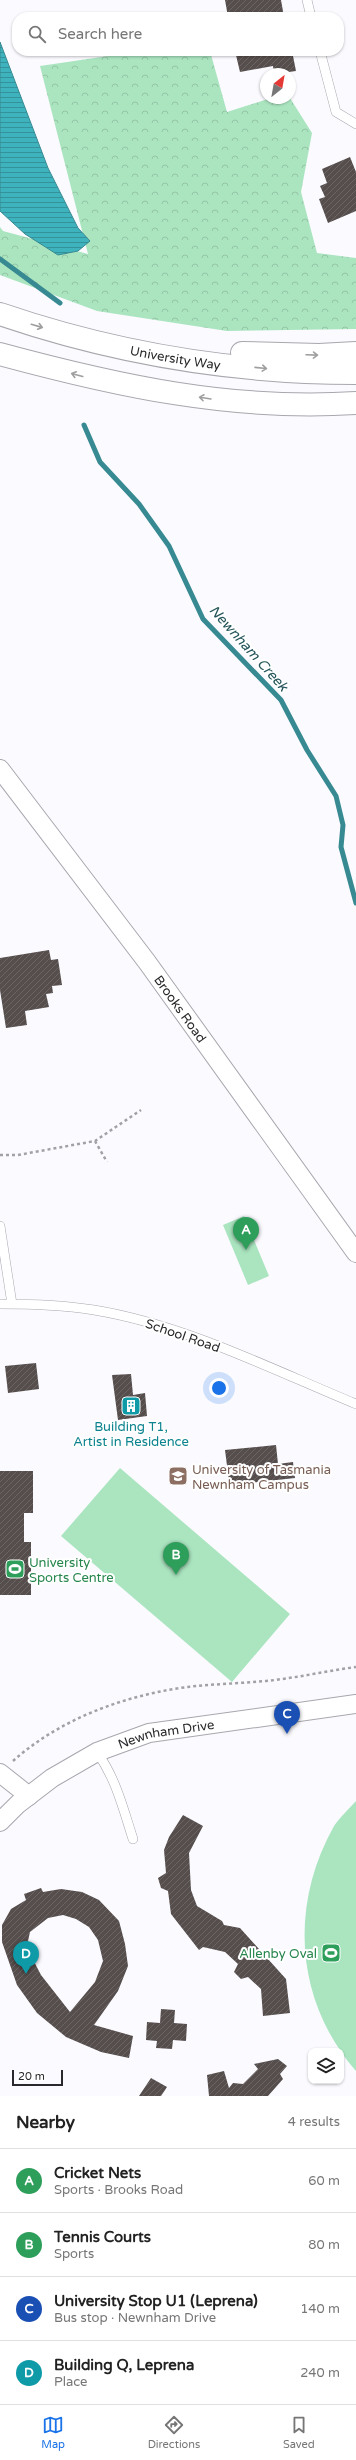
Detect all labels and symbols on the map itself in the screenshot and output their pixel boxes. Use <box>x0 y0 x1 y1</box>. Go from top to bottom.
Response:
north arrow <box>260 68 296 104</box>
one-way arrow <box>30 323 43 330</box>
street label: University Way <box>129 343 222 374</box>
one-way arrow <box>305 351 318 359</box>
one-way arrow <box>254 364 267 372</box>
one-way arrow <box>71 371 84 378</box>
one-way arrow <box>199 394 212 402</box>
water label: Newnham Creek <box>206 602 293 696</box>
street label: Brooks Road <box>150 972 209 1046</box>
pin: A <box>233 1217 259 1250</box>
street label: School Road <box>143 1316 222 1356</box>
your location <box>209 1378 229 1398</box>
building icon: Building T1, Artist in Residence <box>120 1395 142 1417</box>
place label: Building T1, Artist in Residence <box>73 1419 189 1450</box>
place label: University of Tasmania Newnham Campus <box>192 1462 331 1493</box>
school or university icon: University of Tasmania Newnham Campus <box>167 1465 189 1487</box>
pin: B <box>163 1542 189 1575</box>
place label: University Sports Centre <box>29 1555 114 1586</box>
sports icon: University Sports Centre <box>4 1558 26 1580</box>
pin: C <box>274 1701 300 1734</box>
street label: Newnham Drive <box>116 1717 215 1753</box>
pin: D <box>13 1941 39 1974</box>
sports icon: Allenby Oval <box>320 1942 342 1964</box>
place label: Allenby Oval <box>239 1946 317 1962</box>
scale bar <box>12 2068 63 2087</box>

